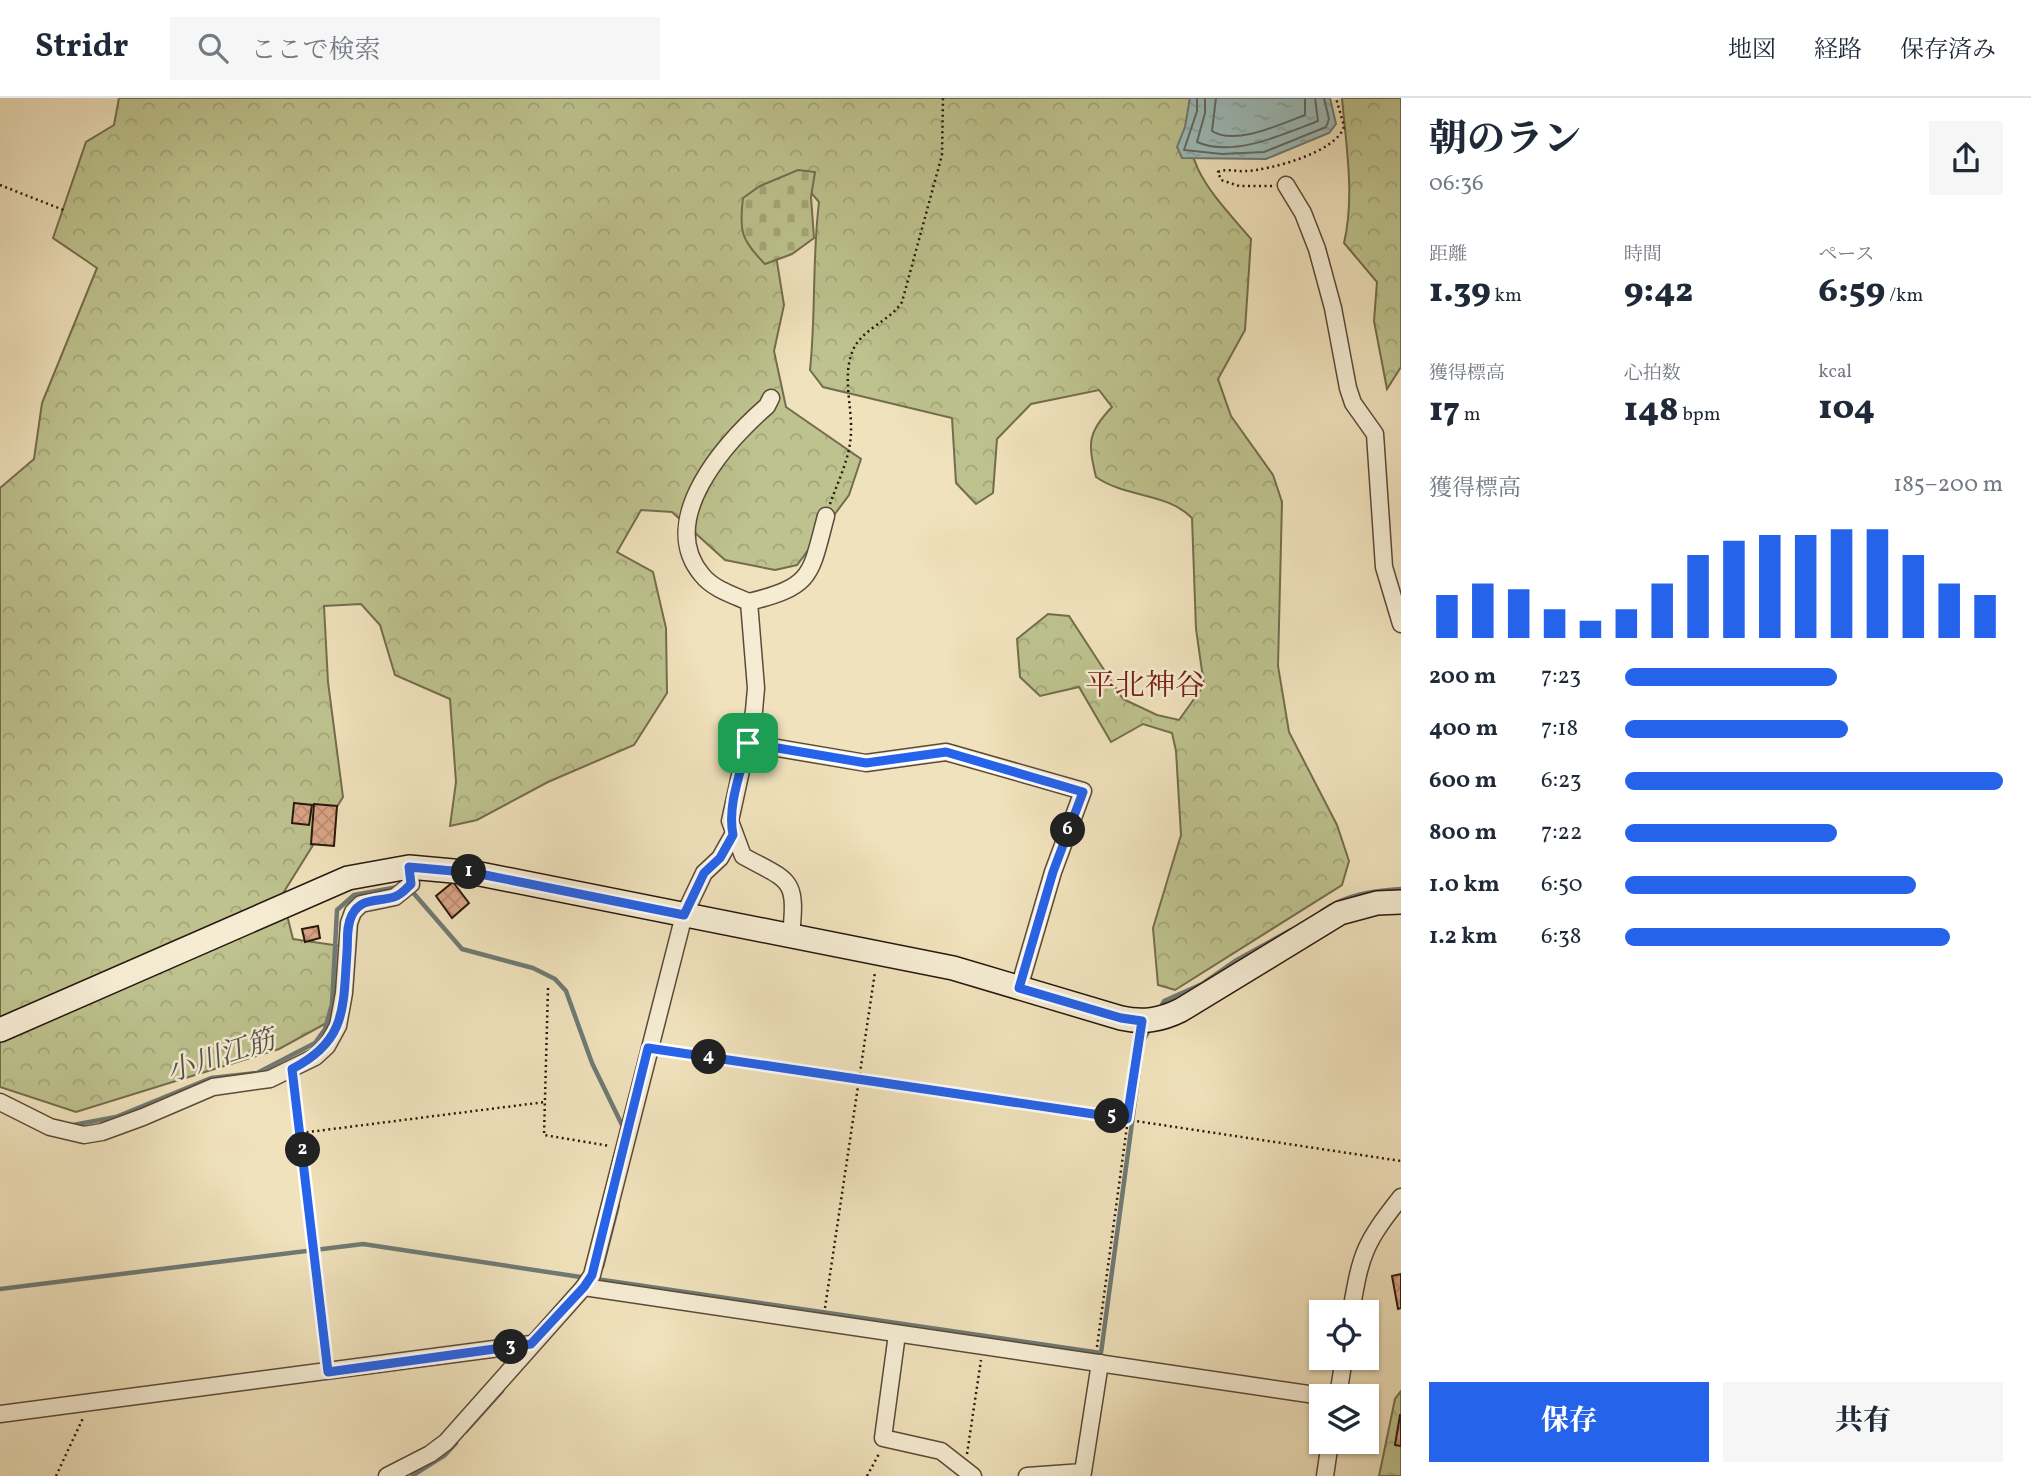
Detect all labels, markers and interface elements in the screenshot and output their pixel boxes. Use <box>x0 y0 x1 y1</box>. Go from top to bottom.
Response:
search box <box>170 17 660 80</box>
text: Stridr <box>35 25 128 71</box>
icon: search <box>194 29 232 67</box>
text: ここで検索 <box>250 33 380 69</box>
text: 地図 <box>1728 34 1776 68</box>
text: 経路 <box>1814 34 1862 68</box>
text: 保存済み <box>1900 34 1996 68</box>
text: 朝のラン <box>1429 115 1581 168</box>
button: share <box>1929 121 2003 195</box>
text: 06:36 <box>1429 168 1484 200</box>
text: 距離 <box>1429 242 1467 268</box>
text: 時間 <box>1624 242 1662 268</box>
text: ペース <box>1818 242 1874 268</box>
text: 1.39 <box>1429 268 1491 316</box>
text: 9:42 <box>1624 268 1693 316</box>
text: 6:59 <box>1818 268 1885 316</box>
text: km <box>1491 283 1522 309</box>
text: /km <box>1885 283 1923 309</box>
text: kcal <box>1818 359 1852 385</box>
text: 獲得標高 <box>1429 361 1505 387</box>
text: 心拍数 <box>1624 361 1681 387</box>
text: 104 <box>1818 385 1875 433</box>
text: 17 <box>1429 387 1460 435</box>
text: 148 <box>1624 387 1679 435</box>
text: m <box>1460 402 1481 428</box>
text: bpm <box>1679 402 1720 428</box>
text: 185–200 m <box>1893 469 2003 501</box>
text: 獲得標高 <box>1429 473 1521 505</box>
text: 200 m <box>1429 661 1496 693</box>
text: 7:23 <box>1541 661 1581 693</box>
district label: 平北神谷 <box>1085 666 1205 708</box>
pin <box>718 713 778 773</box>
text: 400 m <box>1429 713 1498 745</box>
text: 7:18 <box>1541 713 1578 745</box>
icon: arrive <box>729 724 767 762</box>
text: 600 m <box>1429 765 1497 797</box>
text: 6:23 <box>1541 765 1582 797</box>
pin: 6 <box>1050 812 1086 848</box>
text: 6 <box>1062 816 1073 842</box>
text: 800 m <box>1429 817 1497 849</box>
text: 7:22 <box>1541 817 1582 849</box>
pin: 1 <box>452 854 486 890</box>
text: 1 <box>465 858 472 884</box>
text: 1.0 km <box>1429 869 1500 901</box>
text: 6:50 <box>1541 869 1583 901</box>
text: 1.2 km <box>1429 921 1498 953</box>
text: 6:38 <box>1541 921 1582 953</box>
water label: 小川江筋 <box>162 1020 284 1093</box>
pin: 4 <box>692 1040 726 1074</box>
text: 4 <box>703 1043 714 1069</box>
pin: 5 <box>1094 1098 1130 1134</box>
text: 5 <box>1107 1102 1116 1128</box>
pin: 2 <box>286 1132 320 1168</box>
text: 2 <box>298 1136 307 1162</box>
map controls <box>1309 1300 1379 1454</box>
button: locate <box>1309 1300 1379 1370</box>
pin: 3 <box>494 1330 528 1364</box>
text: 3 <box>506 1333 515 1359</box>
button: 保存 <box>1429 1382 1709 1462</box>
button: 共有 <box>1723 1382 2003 1462</box>
button: layers <box>1309 1384 1379 1454</box>

